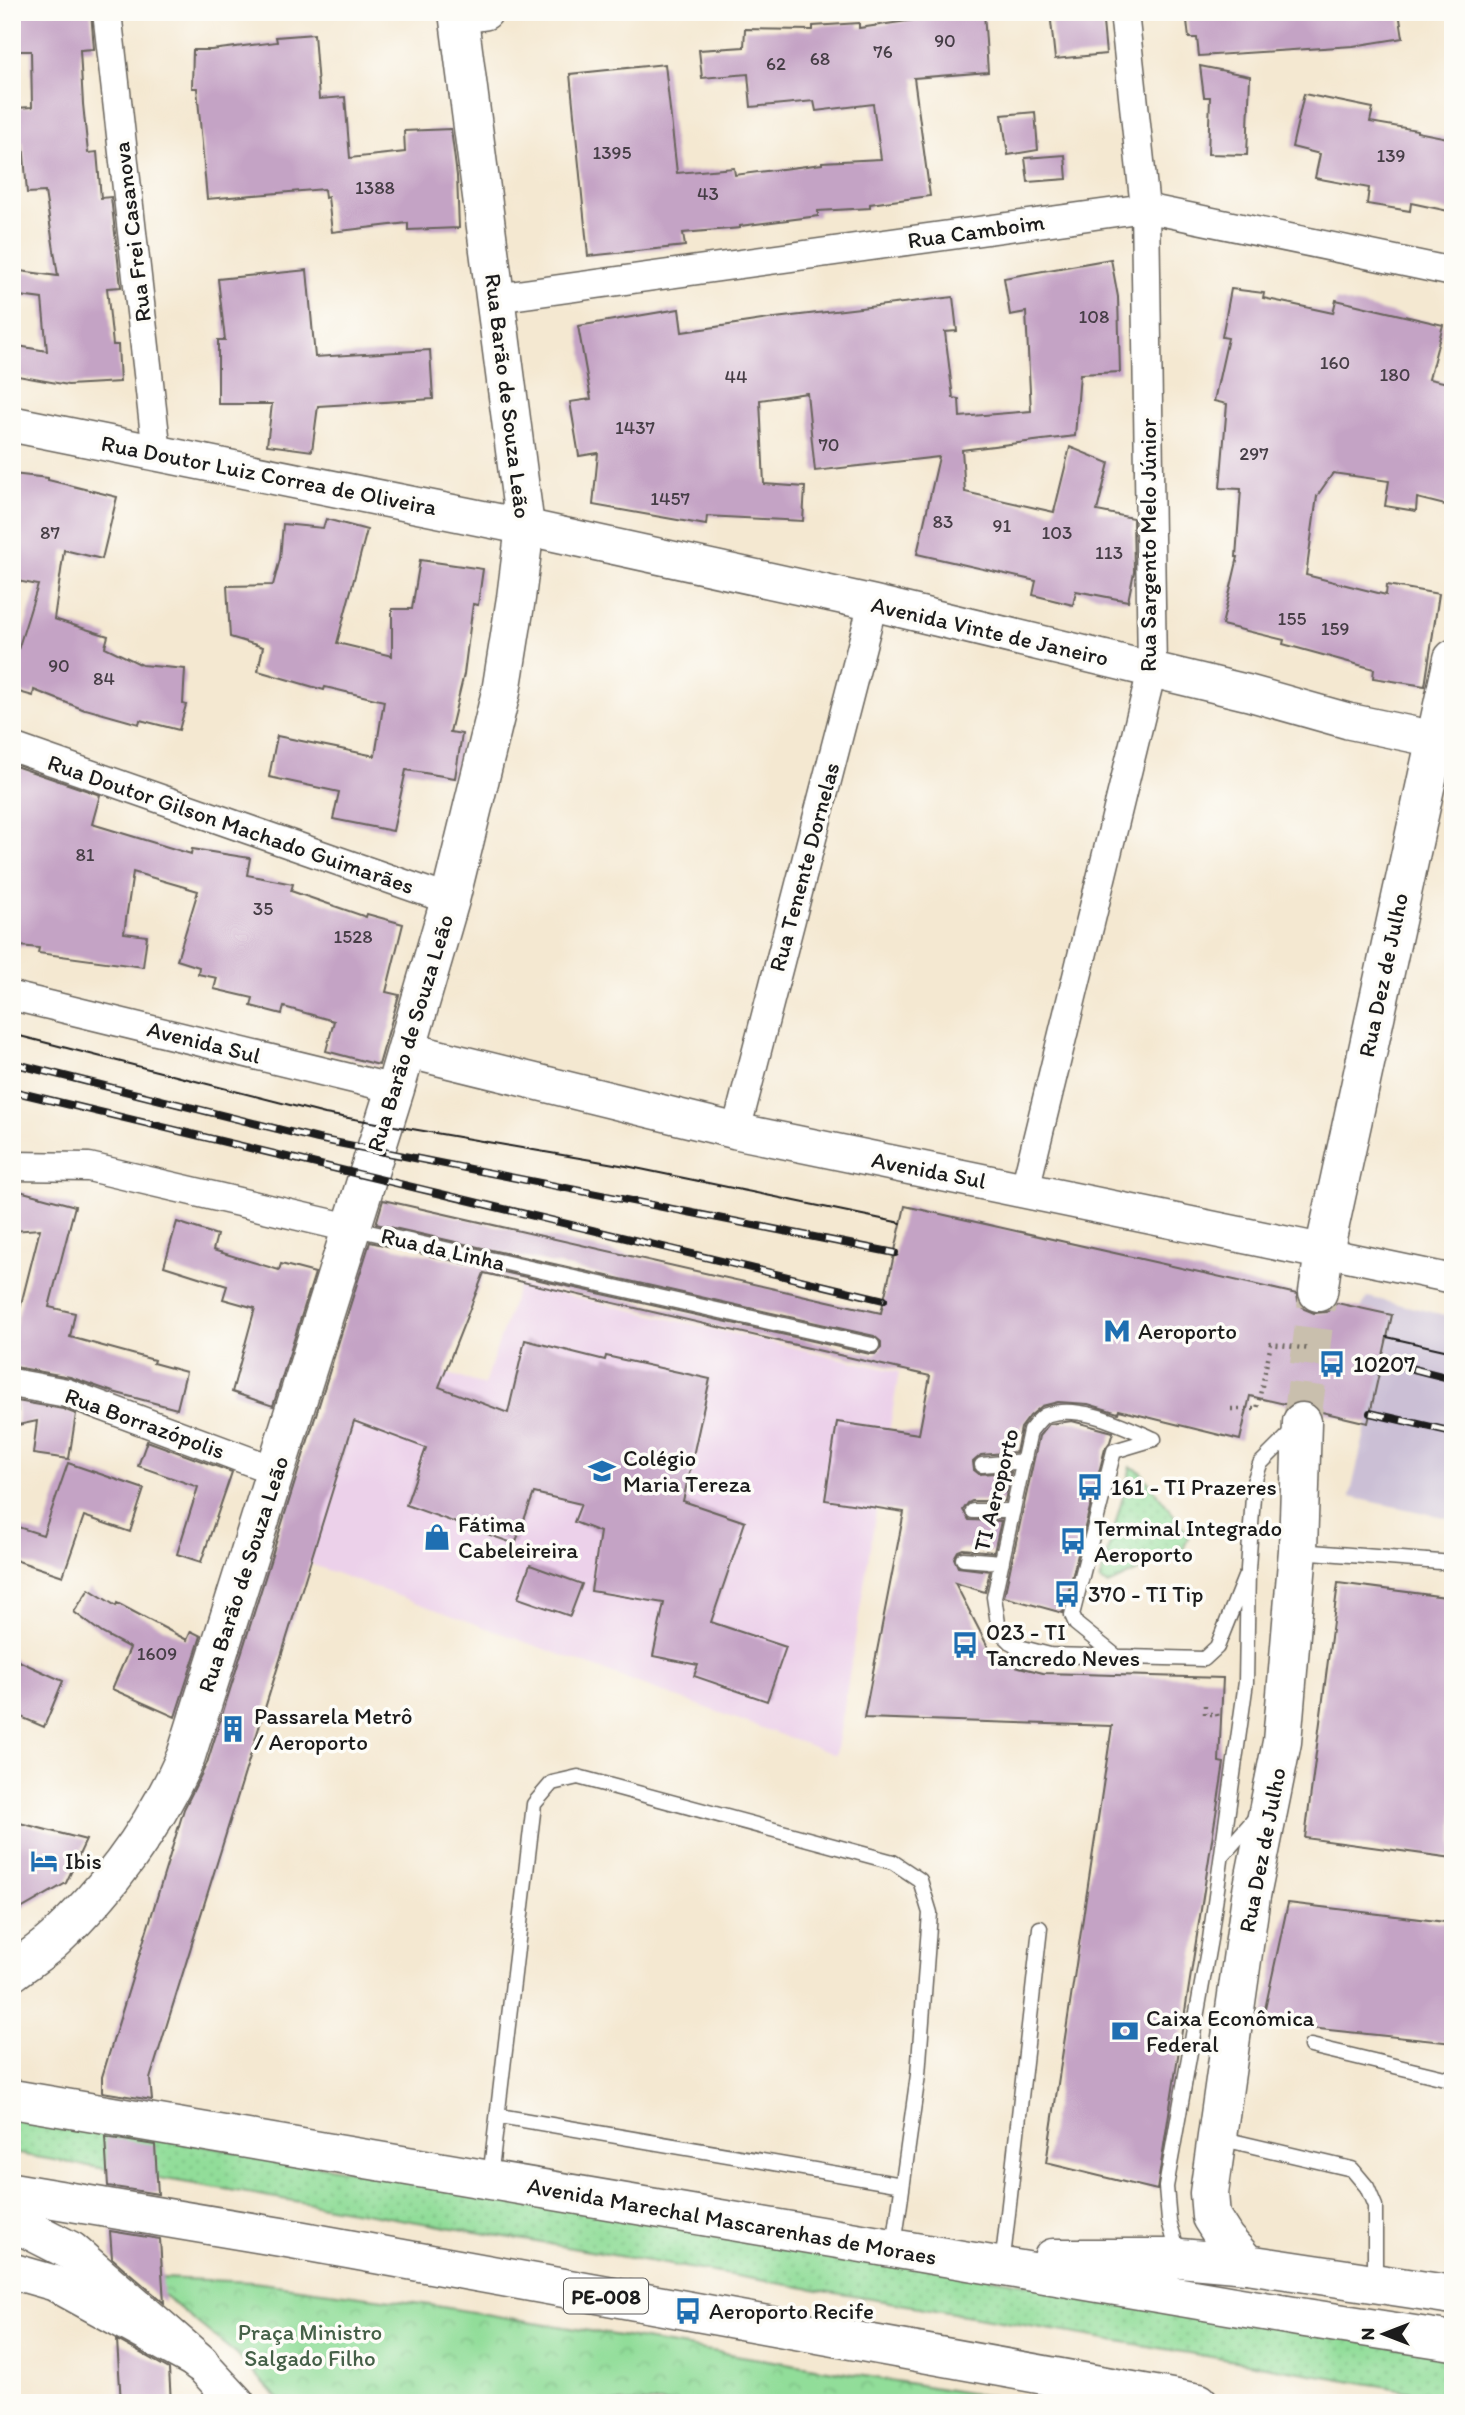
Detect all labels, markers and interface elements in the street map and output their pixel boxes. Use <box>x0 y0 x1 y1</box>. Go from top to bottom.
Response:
house number: 90 <box>934 29 956 52</box>
house number: 76 <box>873 40 893 63</box>
house number: 68 <box>810 47 830 70</box>
house number: 62 <box>766 52 786 75</box>
street label: Rua Frei Casanova <box>107 140 157 324</box>
house number: 1395 <box>592 141 632 164</box>
house number: 139 <box>1376 144 1406 167</box>
house number: 1388 <box>355 176 395 199</box>
house number: 43 <box>697 182 719 205</box>
street label: Rua Camboim <box>906 208 1046 254</box>
street label: Rua Barão de Souza Leão <box>479 272 537 520</box>
house number: 108 <box>1079 305 1109 328</box>
house number: 160 <box>1320 351 1350 374</box>
house number: 180 <box>1380 363 1410 386</box>
house number: 44 <box>725 365 747 388</box>
house number: 1437 <box>615 416 655 439</box>
street label: Rua Sargento Melo Júnior <box>1134 418 1162 672</box>
street label: Rua Doutor Luiz Correa de Oliveira <box>99 429 439 521</box>
house number: 70 <box>818 433 840 456</box>
house number: 297 <box>1239 442 1269 465</box>
house number: 1457 <box>650 487 690 510</box>
house number: 83 <box>933 510 953 533</box>
house number: 91 <box>993 514 1012 537</box>
house number: 87 <box>40 521 60 544</box>
house number: 103 <box>1042 521 1072 544</box>
house number: 113 <box>1095 541 1123 564</box>
street label: Avenida Vinte de Janeiro <box>869 590 1111 672</box>
house number: 155 <box>1278 607 1306 630</box>
house number: 159 <box>1321 617 1349 640</box>
house number: 90 <box>48 654 70 677</box>
house number: 84 <box>93 667 115 690</box>
street label: Rua Doutor Gilson Machado Guimarães <box>44 748 418 900</box>
street label: Rua Tenente Dornelas <box>763 759 845 975</box>
house number: 81 <box>75 843 95 866</box>
street label: Rua Dez de Julho <box>1352 890 1414 1060</box>
house number: 35 <box>253 897 273 920</box>
street label: Rua Barão de Souza Leão <box>361 911 459 1155</box>
house number: 1528 <box>333 925 373 948</box>
street label: Avenida Sul <box>144 1014 264 1070</box>
street label: Avenida Sul <box>869 1145 989 1195</box>
street label: Rua da Linha <box>378 1221 508 1277</box>
metro station icon: Aeroporto <box>1102 1316 1132 1346</box>
place label: Aeroporto <box>1138 1317 1237 1345</box>
bus stop icon: 10207 <box>1317 1349 1347 1379</box>
place label: 10207 <box>1353 1350 1416 1378</box>
street label: Rua Borrazópolis <box>61 1381 229 1465</box>
street label: TI Aeroporto <box>967 1426 1025 1554</box>
place label: Colégio Maria Tereza <box>623 1444 751 1498</box>
street label: Rua Barão de Souza Leão <box>192 1452 294 1696</box>
school or university icon: Colégio Maria Tereza <box>587 1456 617 1486</box>
bus stop icon: 161 - TI Prazeres <box>1075 1472 1105 1502</box>
place label: 161 - TI Prazeres <box>1111 1473 1277 1501</box>
place label: Fátima Cabeleireira <box>458 1510 578 1564</box>
place label: Terminal Integrado Aeroporto <box>1094 1514 1282 1568</box>
shop icon: Fátima Cabeleireira <box>422 1522 452 1552</box>
bus stop icon: Terminal Integrado Aeroporto <box>1058 1526 1088 1556</box>
bus stop icon: 370 - TI Tip <box>1052 1579 1082 1609</box>
place label: 370 - TI Tip <box>1088 1580 1203 1608</box>
place label: 023 - TI Tancredo Neves <box>986 1618 1140 1672</box>
bus stop icon: 023 - TI Tancredo Neves <box>950 1630 980 1660</box>
house number: 1609 <box>137 1642 177 1665</box>
place label: Passarela Metrô / Aeroporto <box>254 1702 413 1756</box>
building icon: Passarela Metrô / Aeroporto <box>218 1714 248 1744</box>
street label: Rua Dez de Julho <box>1232 1765 1292 1935</box>
hotel icon: Ibis <box>29 1846 59 1876</box>
place label: Ibis <box>65 1847 102 1875</box>
place label: Caixa Econômica Federal <box>1146 2004 1315 2058</box>
bank icon: Caixa Econômica Federal <box>1110 2016 1140 2046</box>
street label: Avenida Marechal Mascarenhas de Moraes <box>525 2171 939 2271</box>
road number: PE-008 <box>564 2278 648 2314</box>
bus stop icon: Aeroporto Recife <box>673 2296 703 2326</box>
place label: Aeroporto Recife <box>709 2297 874 2325</box>
north arrow <box>1350 2300 1420 2370</box>
park label: Praça Ministro Salgado Filho <box>238 2318 382 2372</box>
text: N <box>1356 2328 1379 2340</box>

